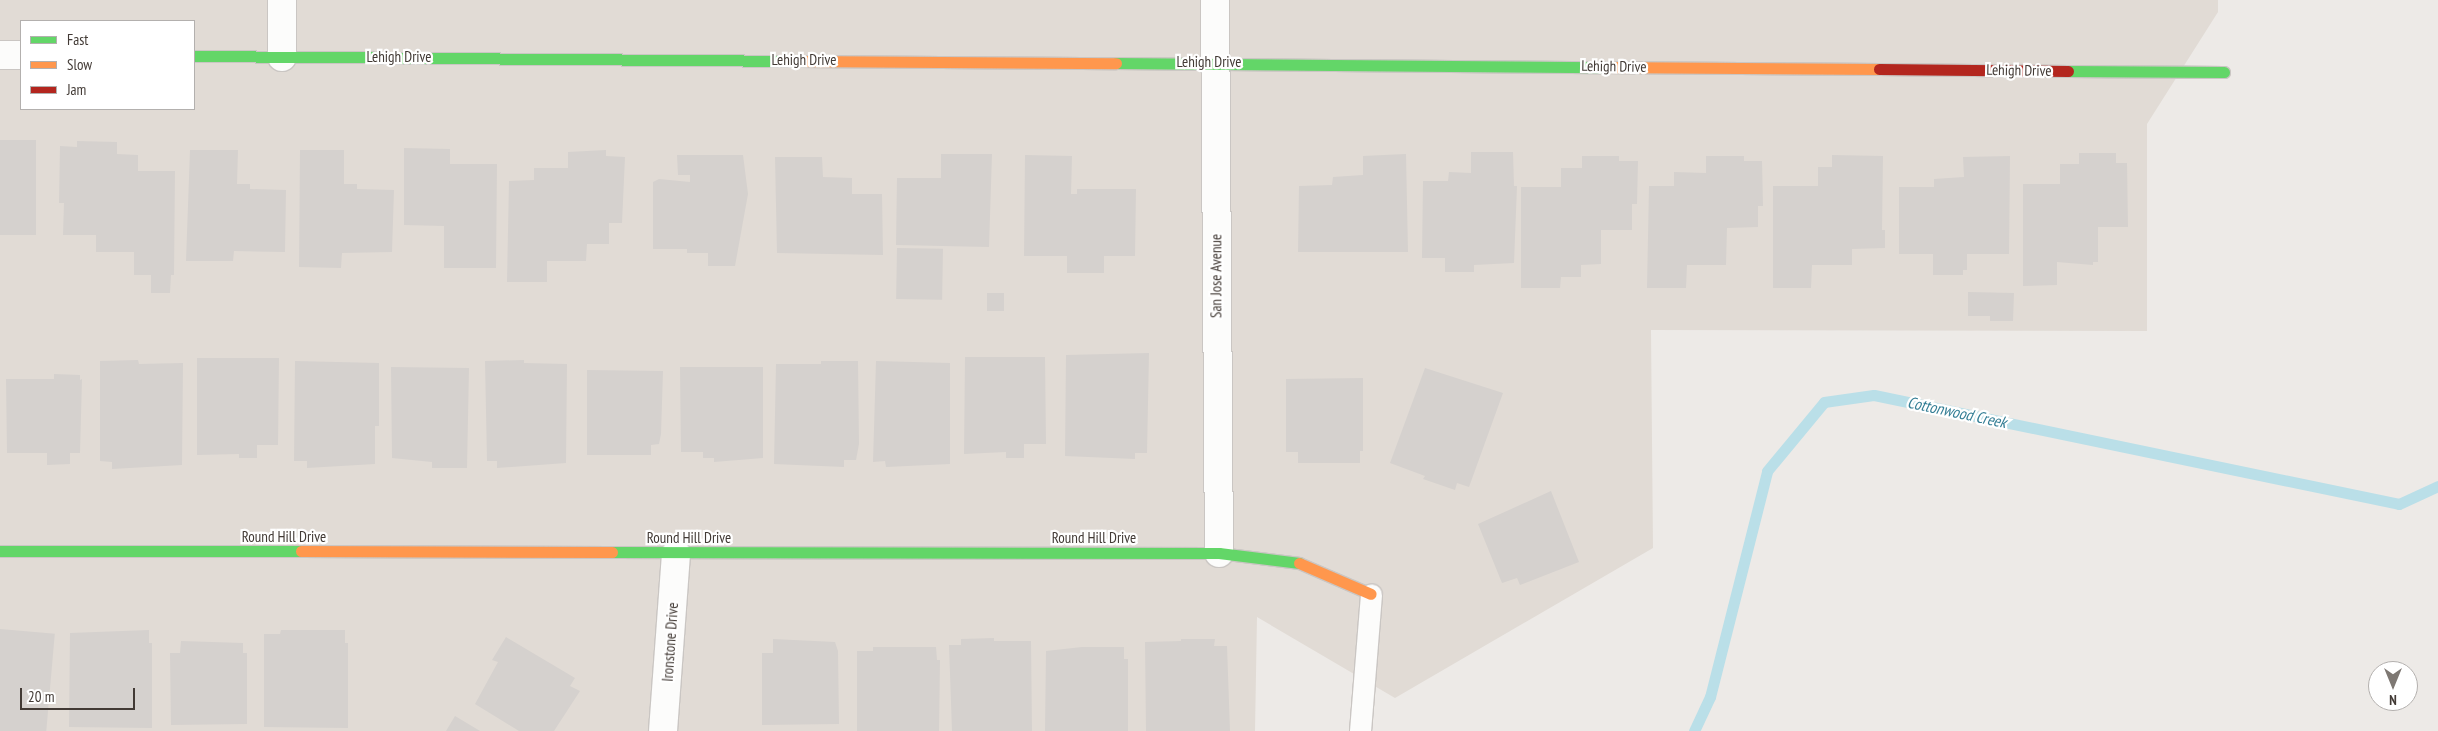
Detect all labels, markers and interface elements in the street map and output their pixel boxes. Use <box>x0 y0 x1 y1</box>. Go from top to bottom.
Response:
legend <box>20 20 195 110</box>
text: Fast <box>67 30 88 49</box>
street label: Lehigh Drive <box>366 48 432 66</box>
street label: Lehigh Drive <box>771 51 837 69</box>
street label: Lehigh Drive <box>1176 53 1242 71</box>
text: Slow <box>67 55 92 74</box>
street label: Lehigh Drive <box>1581 56 1647 76</box>
street label: Lehigh Drive <box>1986 60 2052 80</box>
text: Jam <box>67 80 86 99</box>
street label: San Jose Avenue <box>1207 234 1225 318</box>
water label: Cottonwood Creek <box>1906 392 2008 432</box>
street label: Round Hill Drive <box>242 528 326 546</box>
street label: Round Hill Drive <box>647 529 731 547</box>
street label: Round Hill Drive <box>1052 529 1136 547</box>
street label: Ironstone Drive <box>658 602 682 682</box>
north arrow <box>2368 661 2418 711</box>
scale bar <box>22 678 138 710</box>
text: 20 m <box>28 687 54 706</box>
text: N <box>2389 691 2397 709</box>

